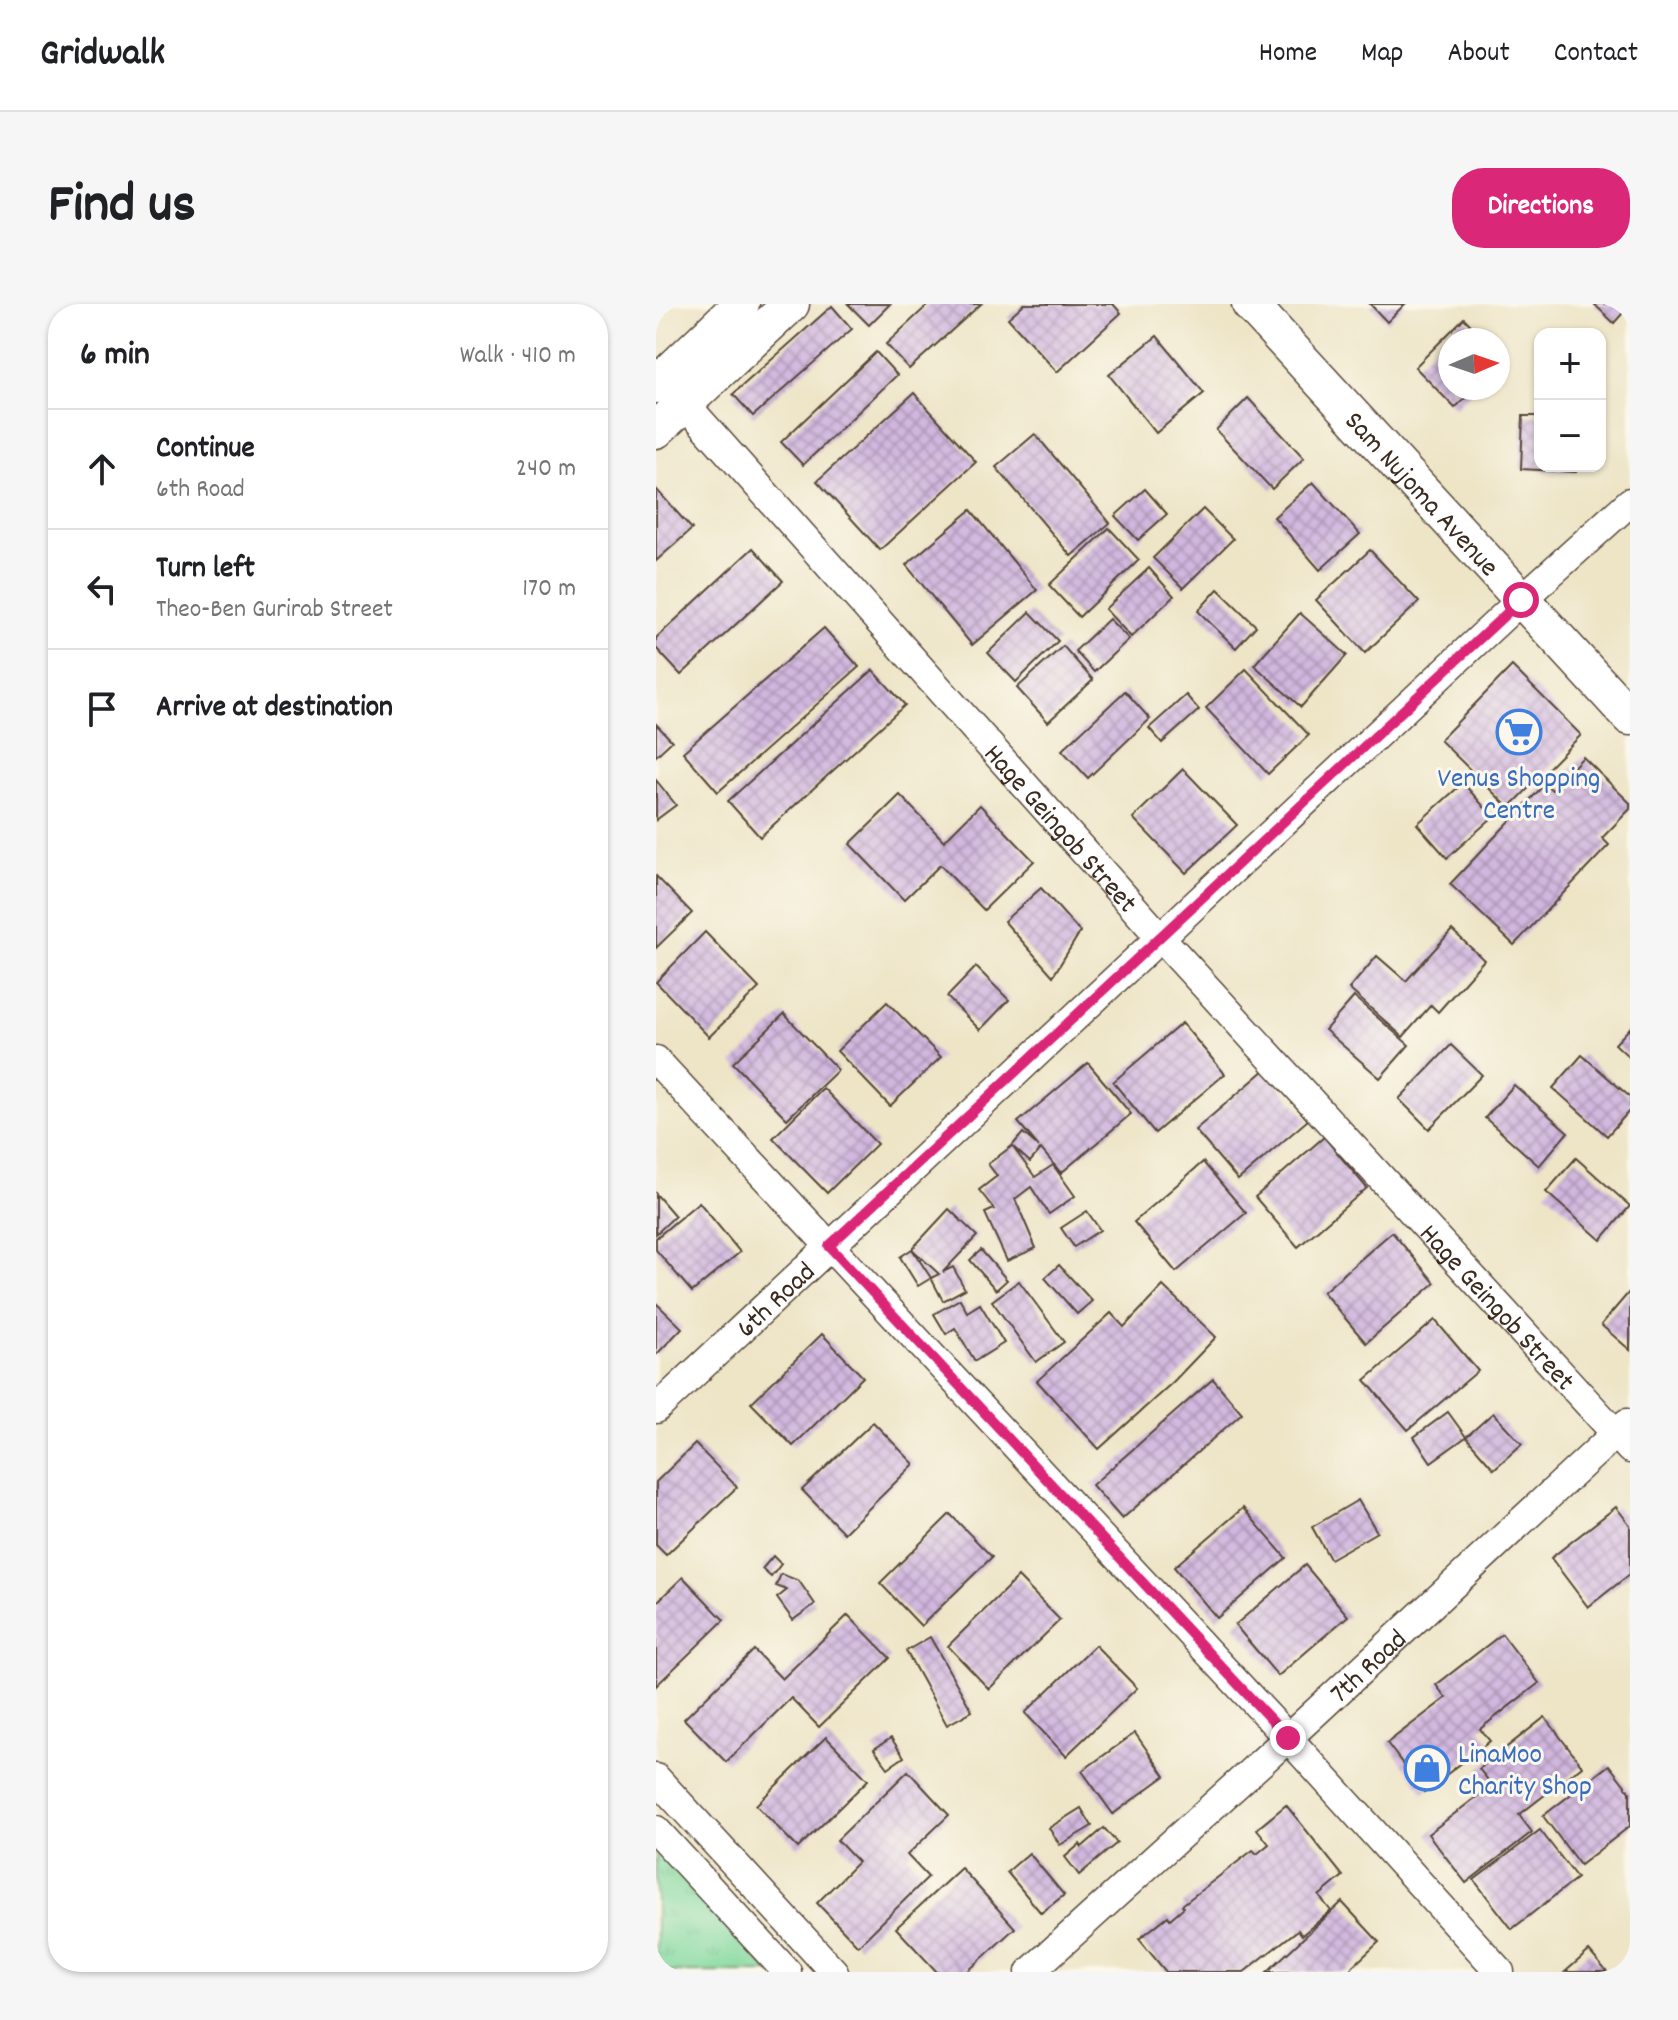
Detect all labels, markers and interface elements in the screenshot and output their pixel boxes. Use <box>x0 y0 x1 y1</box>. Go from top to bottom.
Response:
text: Gridwalk <box>40 28 165 83</box>
text: Home <box>1259 35 1317 75</box>
text: Map <box>1361 35 1403 75</box>
text: About <box>1447 35 1510 75</box>
text: Contact <box>1554 35 1638 75</box>
text: Find us <box>48 168 196 248</box>
button: Directions <box>1452 168 1630 248</box>
north arrow <box>1438 328 1510 400</box>
map controls <box>1534 328 1606 472</box>
button: + <box>1534 328 1606 400</box>
text: 6 min <box>80 332 150 381</box>
text: Walk · 410 m <box>460 338 576 375</box>
button: − <box>1534 400 1606 472</box>
street label: Sam Nujoma Avenue <box>1333 404 1506 587</box>
text: Continue <box>156 429 255 472</box>
icon: ahead <box>80 447 124 491</box>
text: 240 m <box>516 451 576 488</box>
text: 6th Road <box>156 472 245 509</box>
text: Turn left <box>156 549 255 592</box>
icon: left <box>80 567 124 611</box>
text: 170 m <box>522 571 576 608</box>
route start <box>1503 582 1539 618</box>
text: Theo-Ben Gurirab Street <box>156 592 393 629</box>
icon: arrive <box>80 687 124 731</box>
text: Arrive at destination <box>156 688 393 731</box>
supermarket icon: Venus Shopping Centre <box>1495 708 1543 756</box>
street label: Hage Geingob Street <box>972 737 1145 924</box>
place label: Venus Shopping Centre <box>1438 761 1600 833</box>
street label: Hage Geingob Street <box>1408 1217 1582 1402</box>
street label: 6th Road <box>729 1255 826 1349</box>
street label: 7th Road <box>1323 1622 1418 1715</box>
route end <box>1270 1720 1306 1756</box>
place label: LinaMoo Charity Shop <box>1458 1737 1592 1809</box>
shop icon: LinaMoo Charity Shop <box>1403 1744 1451 1792</box>

